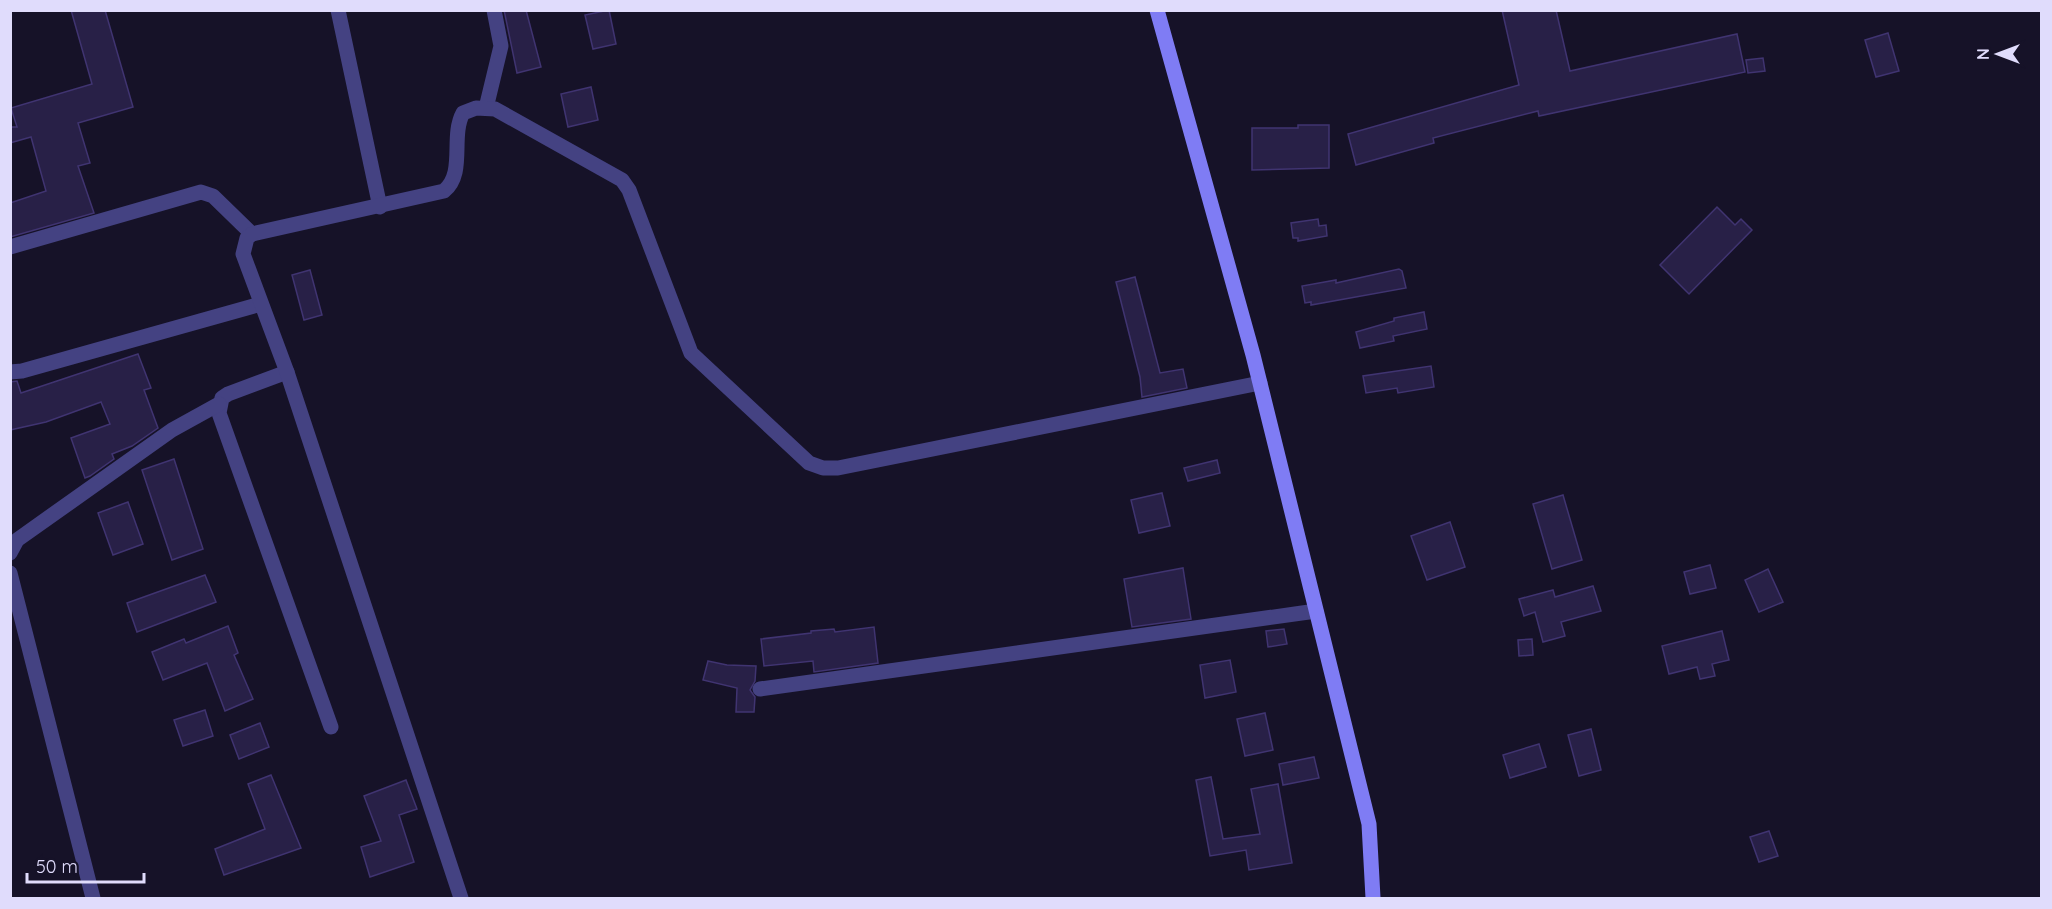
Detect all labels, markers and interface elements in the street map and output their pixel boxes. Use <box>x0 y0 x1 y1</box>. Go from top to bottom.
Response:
north arrow <box>1968 24 2028 84</box>
text: N <box>1973 48 1993 60</box>
scale bar <box>27 846 144 884</box>
text: 50 m <box>36 855 78 878</box>

